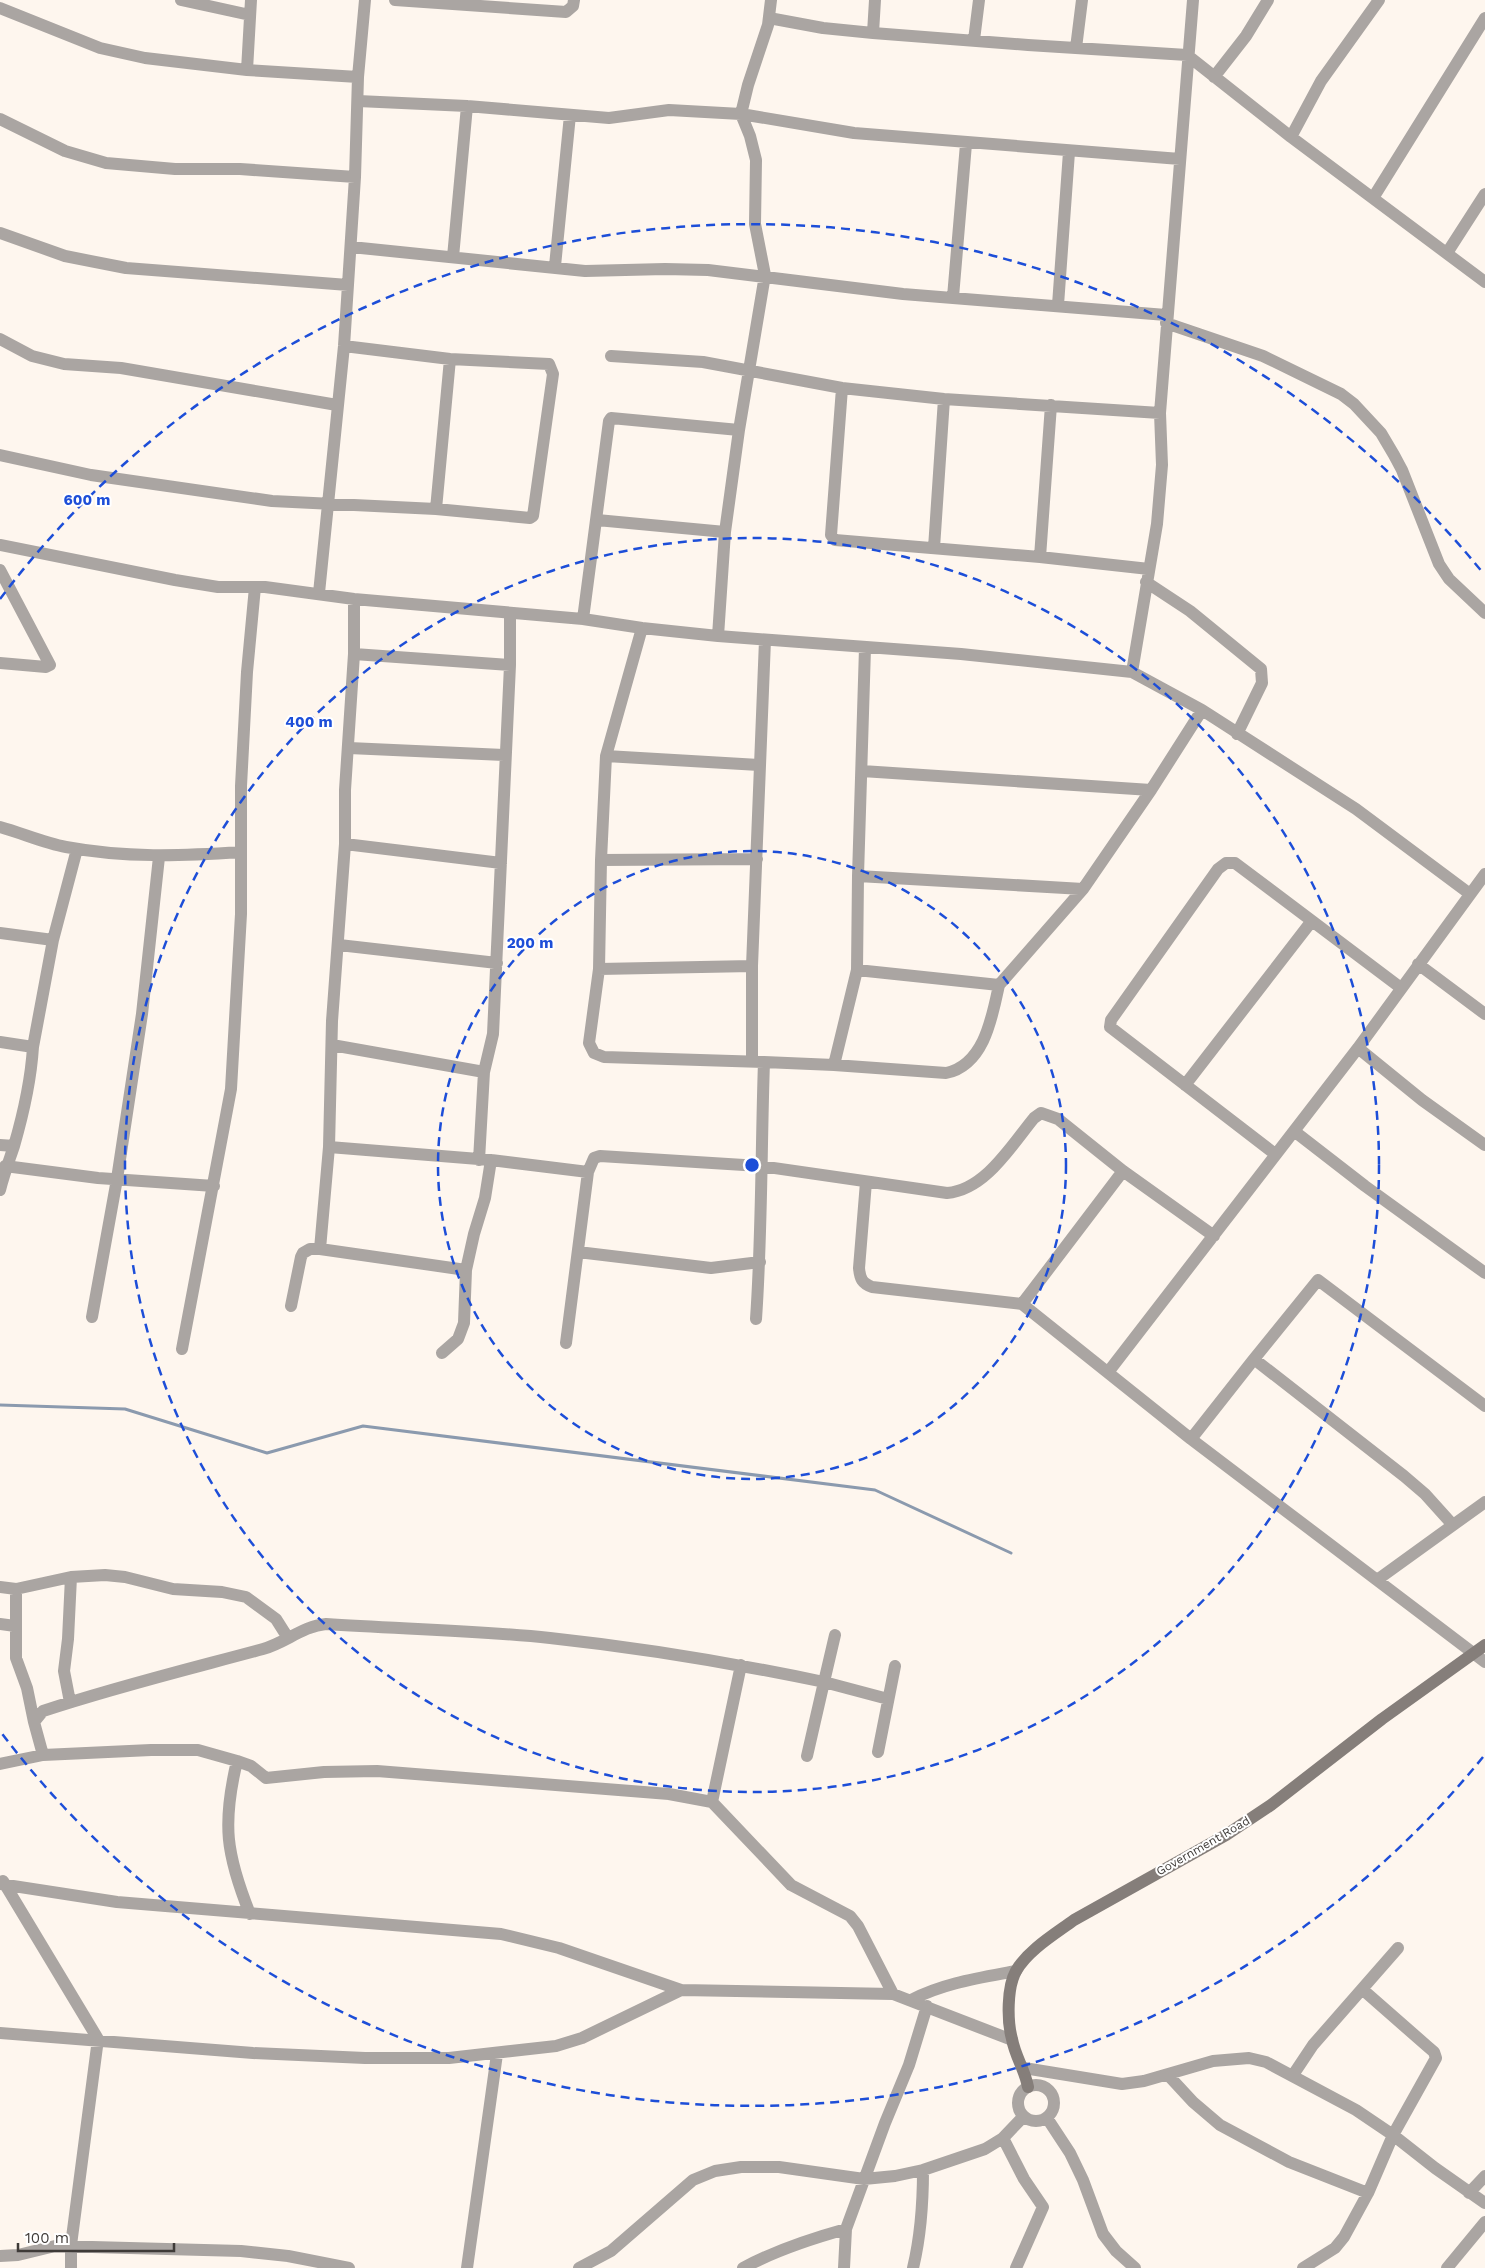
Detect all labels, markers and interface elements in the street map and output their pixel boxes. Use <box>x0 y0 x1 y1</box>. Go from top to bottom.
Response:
text: 600 m <box>64 491 110 509</box>
text: 400 m <box>285 713 333 731</box>
text: 200 m <box>507 934 553 952</box>
centre of rings <box>743 1156 761 1174</box>
street label: Government Road <box>1154 1814 1252 1878</box>
scale bar <box>18 2220 174 2252</box>
text: 100 m <box>25 2229 69 2247</box>

